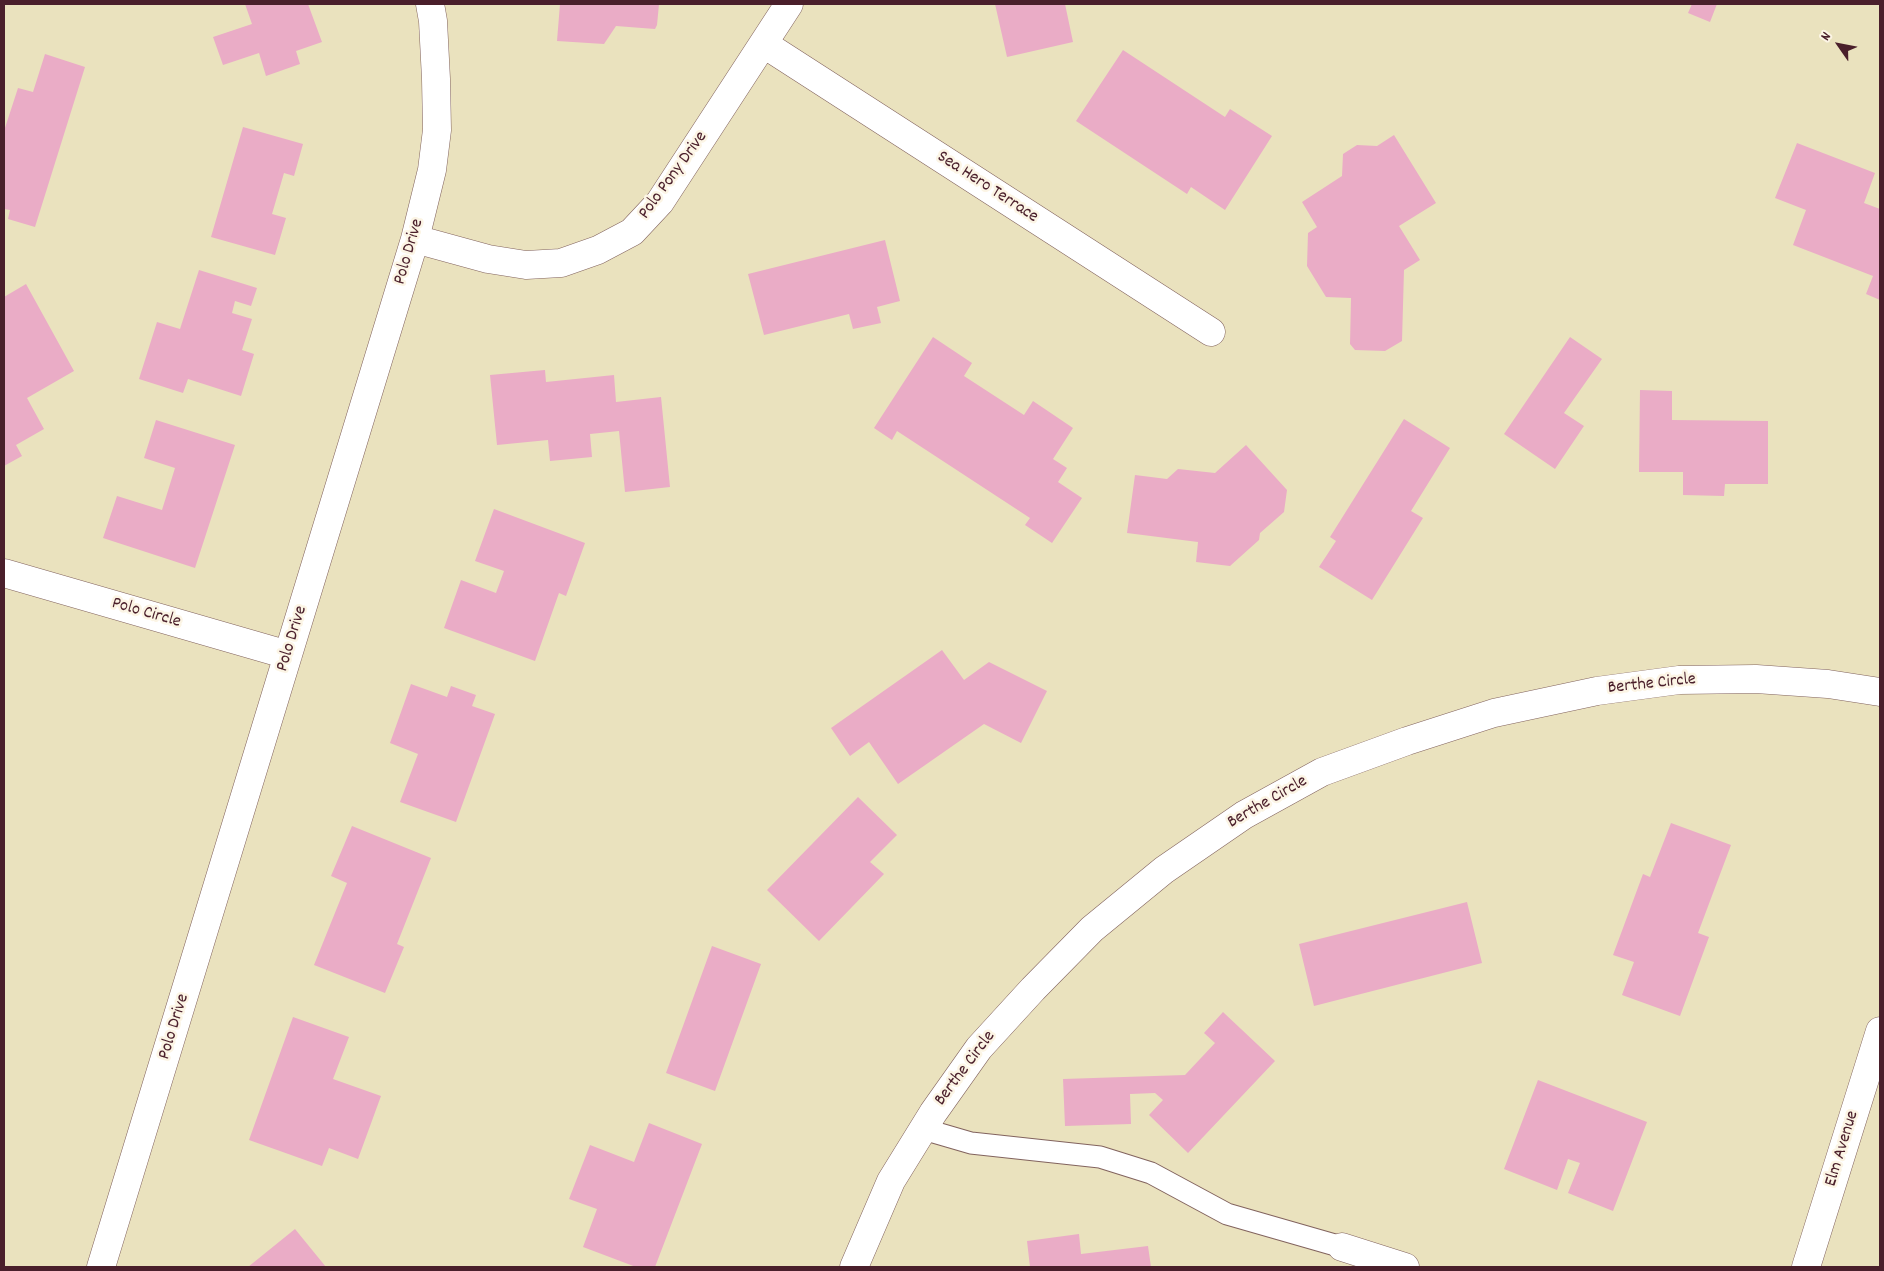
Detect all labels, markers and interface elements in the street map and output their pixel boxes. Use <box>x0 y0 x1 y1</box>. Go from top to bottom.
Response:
north arrow <box>1814 20 1864 70</box>
text: N <box>1816 28 1837 45</box>
street label: Polo Pony Drive <box>635 128 713 224</box>
street label: Sea Hero Terrace <box>932 147 1042 229</box>
street label: Polo Drive <box>390 217 430 287</box>
street label: Polo Circle <box>109 594 183 634</box>
street label: Polo Drive <box>273 604 313 674</box>
street label: Berthe Circle <box>1607 670 1697 700</box>
street label: Berthe Circle <box>1224 772 1312 834</box>
street label: Polo Drive <box>155 992 195 1062</box>
street label: Berthe Circle <box>931 1027 1001 1111</box>
street label: Elm Avenue <box>1821 1108 1865 1190</box>

